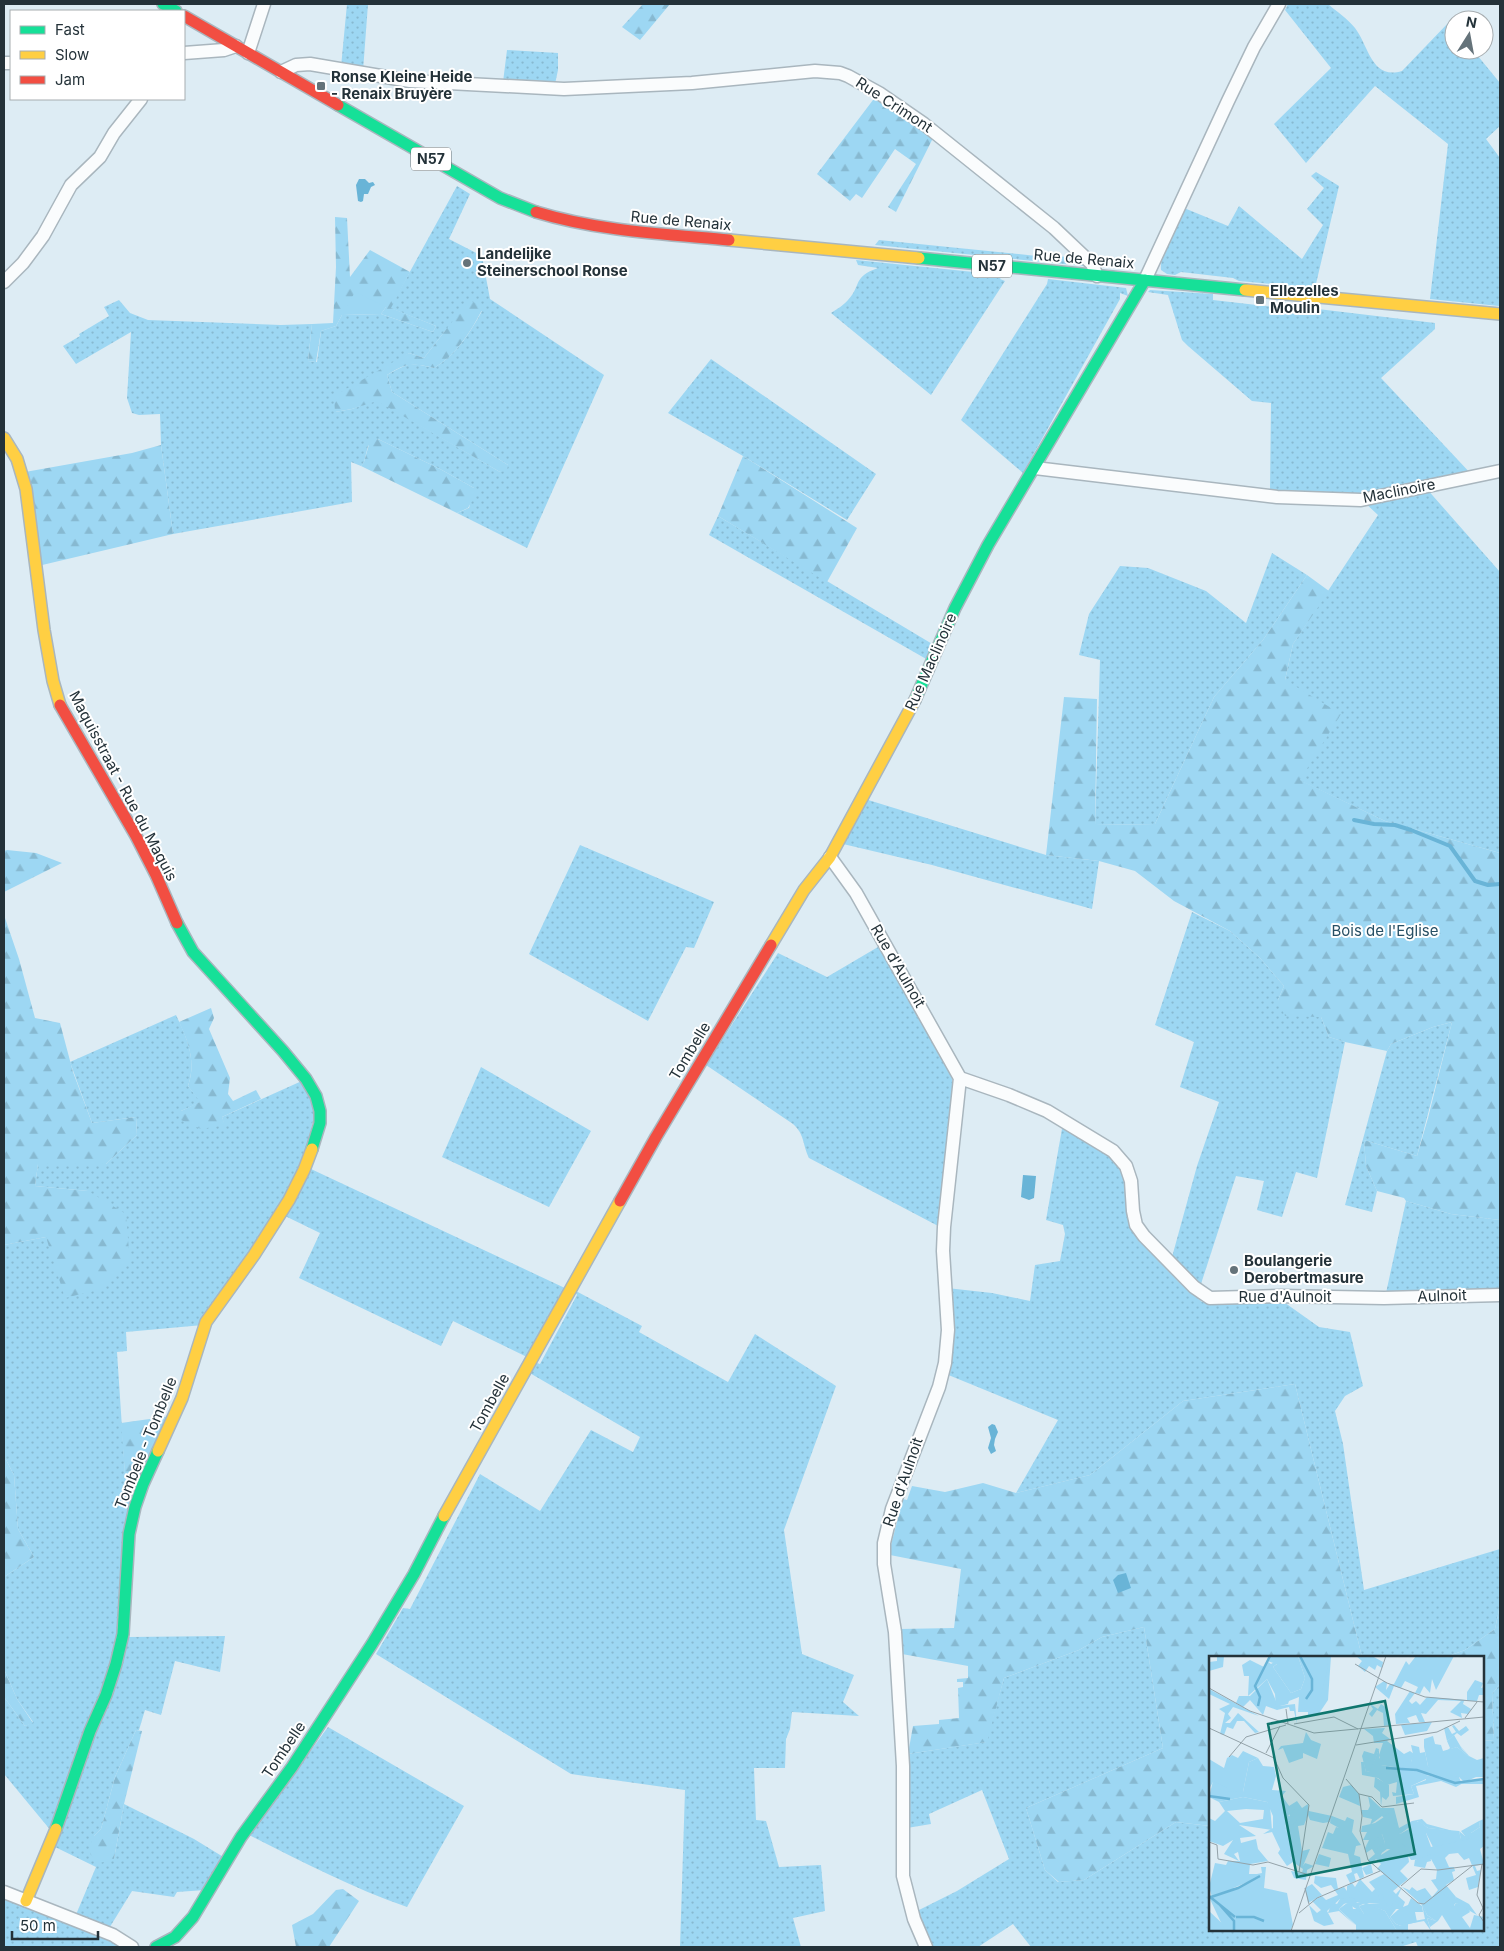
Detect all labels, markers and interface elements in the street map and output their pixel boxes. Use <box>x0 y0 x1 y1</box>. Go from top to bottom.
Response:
legend <box>10 10 185 100</box>
north arrow <box>1444 10 1494 60</box>
text: N <box>1465 12 1478 31</box>
text: Fast <box>55 20 85 39</box>
text: Slow <box>55 45 89 64</box>
place label: Ronse Kleine Heide - Renaix Bruyère <box>331 67 472 103</box>
text: Jam <box>55 70 85 89</box>
street label: Rue Crimont <box>852 73 936 137</box>
marker: Ronse Kleine Heide - Renaix Bruyère <box>315 80 327 92</box>
road number: N57 <box>411 148 451 170</box>
street label: Rue de Renaix <box>630 207 732 234</box>
place label: Landelijke Steinerschool Ronse <box>477 244 628 280</box>
street label: Rue de Renaix <box>1033 245 1135 272</box>
road number: N57 <box>972 255 1012 278</box>
marker: Landelijke Steinerschool Ronse <box>461 257 473 269</box>
place label: Ellezelles Moulin <box>1270 281 1339 317</box>
marker: Ellezelles Moulin <box>1254 294 1266 306</box>
street label: Maclinoire <box>1361 474 1437 507</box>
street label: Rue Maclinoire <box>901 610 961 714</box>
street label: Maquisstraat - Rue du Maquis <box>65 687 182 884</box>
street label: Rue d'Aulnoit <box>867 921 930 1011</box>
park label: Bois de l'Eglise <box>1332 921 1439 940</box>
street label: Tombelle <box>665 1018 714 1083</box>
place label: Boulangerie Derobertmasure <box>1244 1251 1364 1287</box>
marker: Boulangerie Derobertmasure <box>1228 1264 1240 1276</box>
street label: Aulnoit <box>1417 1285 1467 1306</box>
street label: Rue d'Aulnoit <box>1238 1287 1332 1306</box>
street label: Tombelle <box>466 1370 514 1436</box>
street label: Tombele - Tombelle <box>110 1374 181 1512</box>
street label: Rue d'Aulnoit <box>878 1435 927 1529</box>
inset map <box>1209 1656 1484 1931</box>
street label: Tombelle <box>258 1718 310 1782</box>
scale bar <box>12 1908 99 1940</box>
text: 50 m <box>20 1916 56 1935</box>

